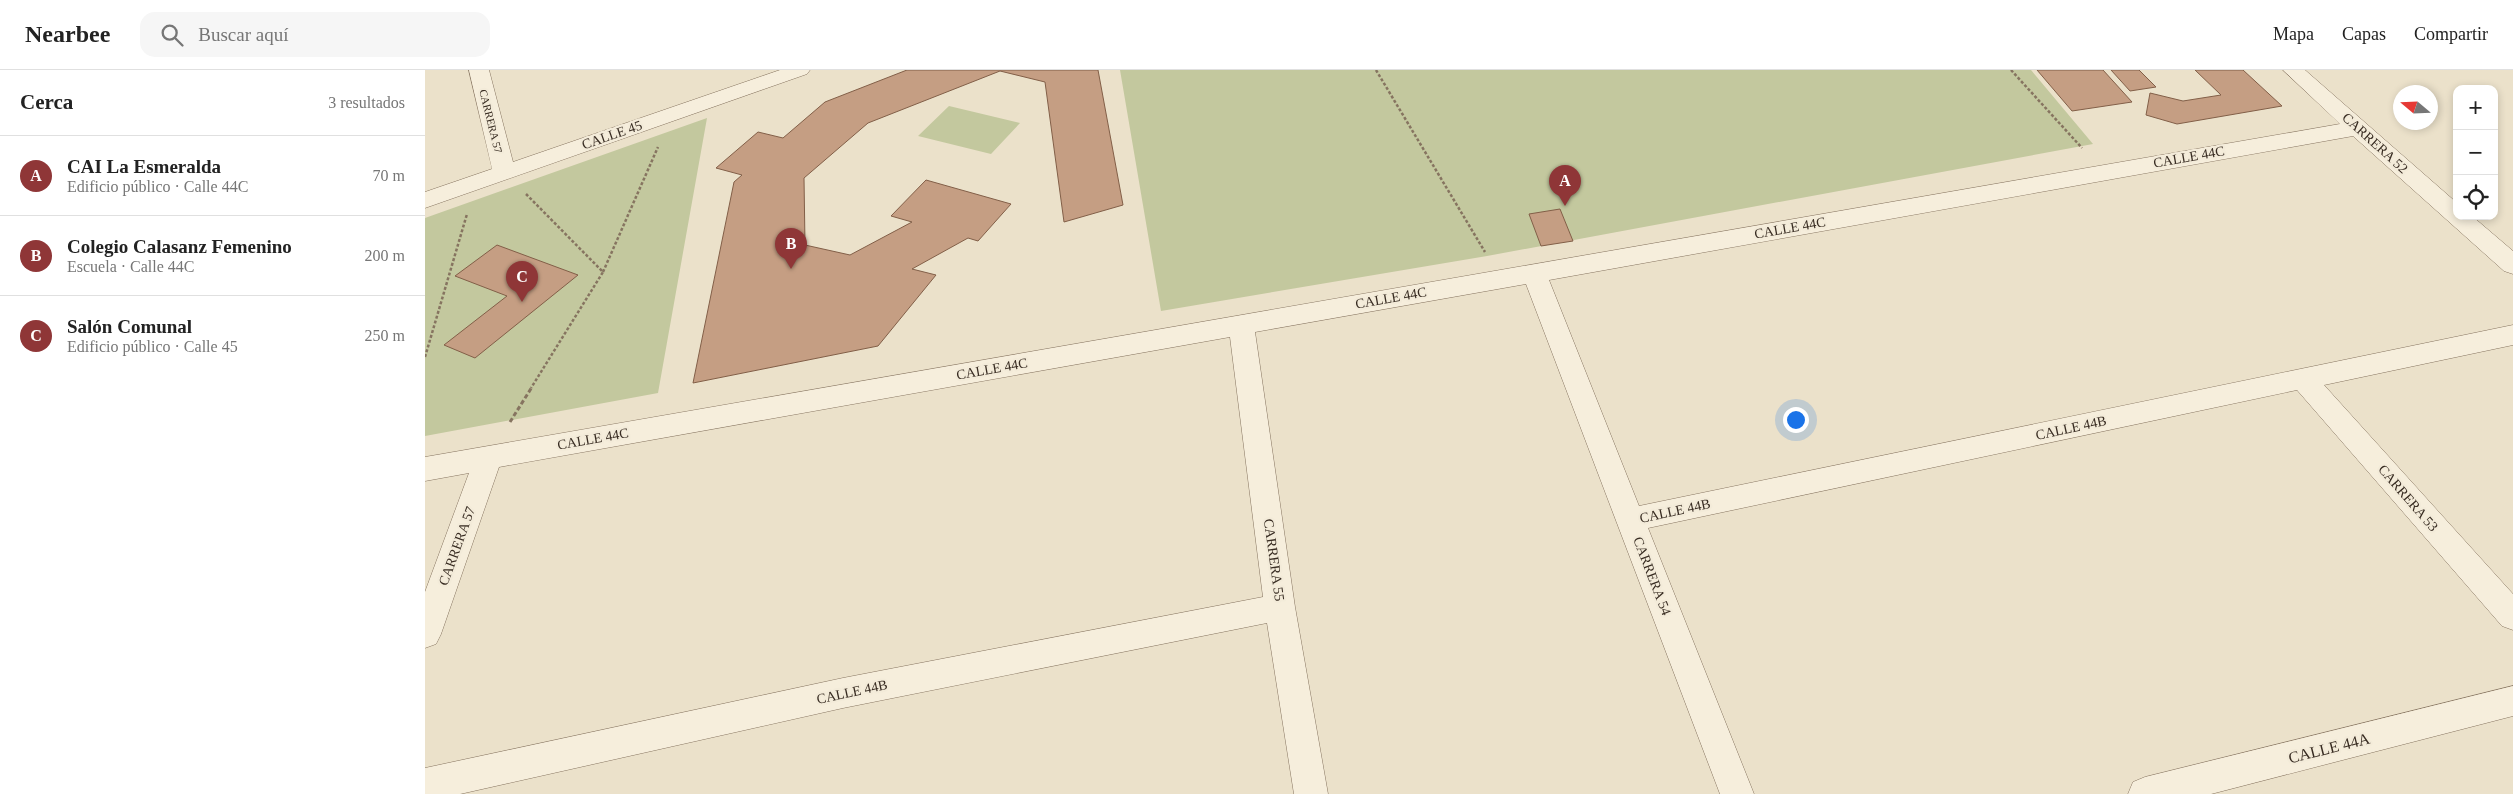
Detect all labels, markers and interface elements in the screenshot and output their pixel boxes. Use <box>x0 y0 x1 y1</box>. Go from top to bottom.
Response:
search box <box>140 12 490 57</box>
text: Nearbee <box>25 21 110 47</box>
icon: search <box>158 21 186 49</box>
text: Buscar aquí <box>198 24 289 45</box>
text: Mapa <box>2273 24 2314 44</box>
text: Capas <box>2342 24 2386 44</box>
text: Compartir <box>2414 24 2488 44</box>
north arrow <box>2393 85 2438 130</box>
map controls <box>2453 85 2498 220</box>
button: + <box>2453 85 2498 130</box>
street label: CARRERA 57 <box>477 88 505 155</box>
text: Cerca <box>20 90 73 114</box>
text: 3 resultados <box>328 94 405 111</box>
street label: CARRERA 52 <box>2339 110 2411 176</box>
street label: CALLE 45 <box>580 118 644 152</box>
button: − <box>2453 130 2498 175</box>
street label: CALLE 44C <box>2152 143 2226 171</box>
text: CAI La Esmeralda <box>67 156 221 177</box>
pin: A <box>1549 165 1581 206</box>
text: A <box>30 167 42 184</box>
text: 70 m <box>373 167 405 184</box>
button: locate <box>2453 175 2498 220</box>
text: Edificio público · Calle 44C <box>67 178 248 195</box>
street label: CALLE 44C <box>1753 214 1827 242</box>
pin: B <box>775 228 807 269</box>
text: Colegio Calasanz Femenino <box>67 236 292 257</box>
text: B <box>31 247 41 264</box>
text: 200 m <box>365 247 405 264</box>
text: Escuela · Calle 44C <box>67 258 195 275</box>
pin: C <box>506 261 538 302</box>
street label: CALLE 44C <box>1354 284 1428 312</box>
text: Salón Comunal <box>67 316 192 337</box>
text: C <box>30 327 42 344</box>
text: 250 m <box>365 327 405 344</box>
text: Edificio público · Calle 45 <box>67 338 238 355</box>
street label: CALLE 44C <box>955 355 1029 383</box>
your location <box>1783 407 1809 433</box>
street label: CALLE 44B <box>2034 413 2108 443</box>
street label: CALLE 44C <box>556 425 630 453</box>
street label: CARRERA 53 <box>2375 462 2441 534</box>
street label: CALLE 44B <box>1638 496 1712 526</box>
street label: CARRERA 57 <box>436 505 478 587</box>
street label: CARRERA 55 <box>1261 518 1287 602</box>
street label: CARRERA 54 <box>1630 535 1674 617</box>
street label: CALLE 44B <box>815 677 889 707</box>
street label: CALLE 44A <box>2287 730 2372 766</box>

